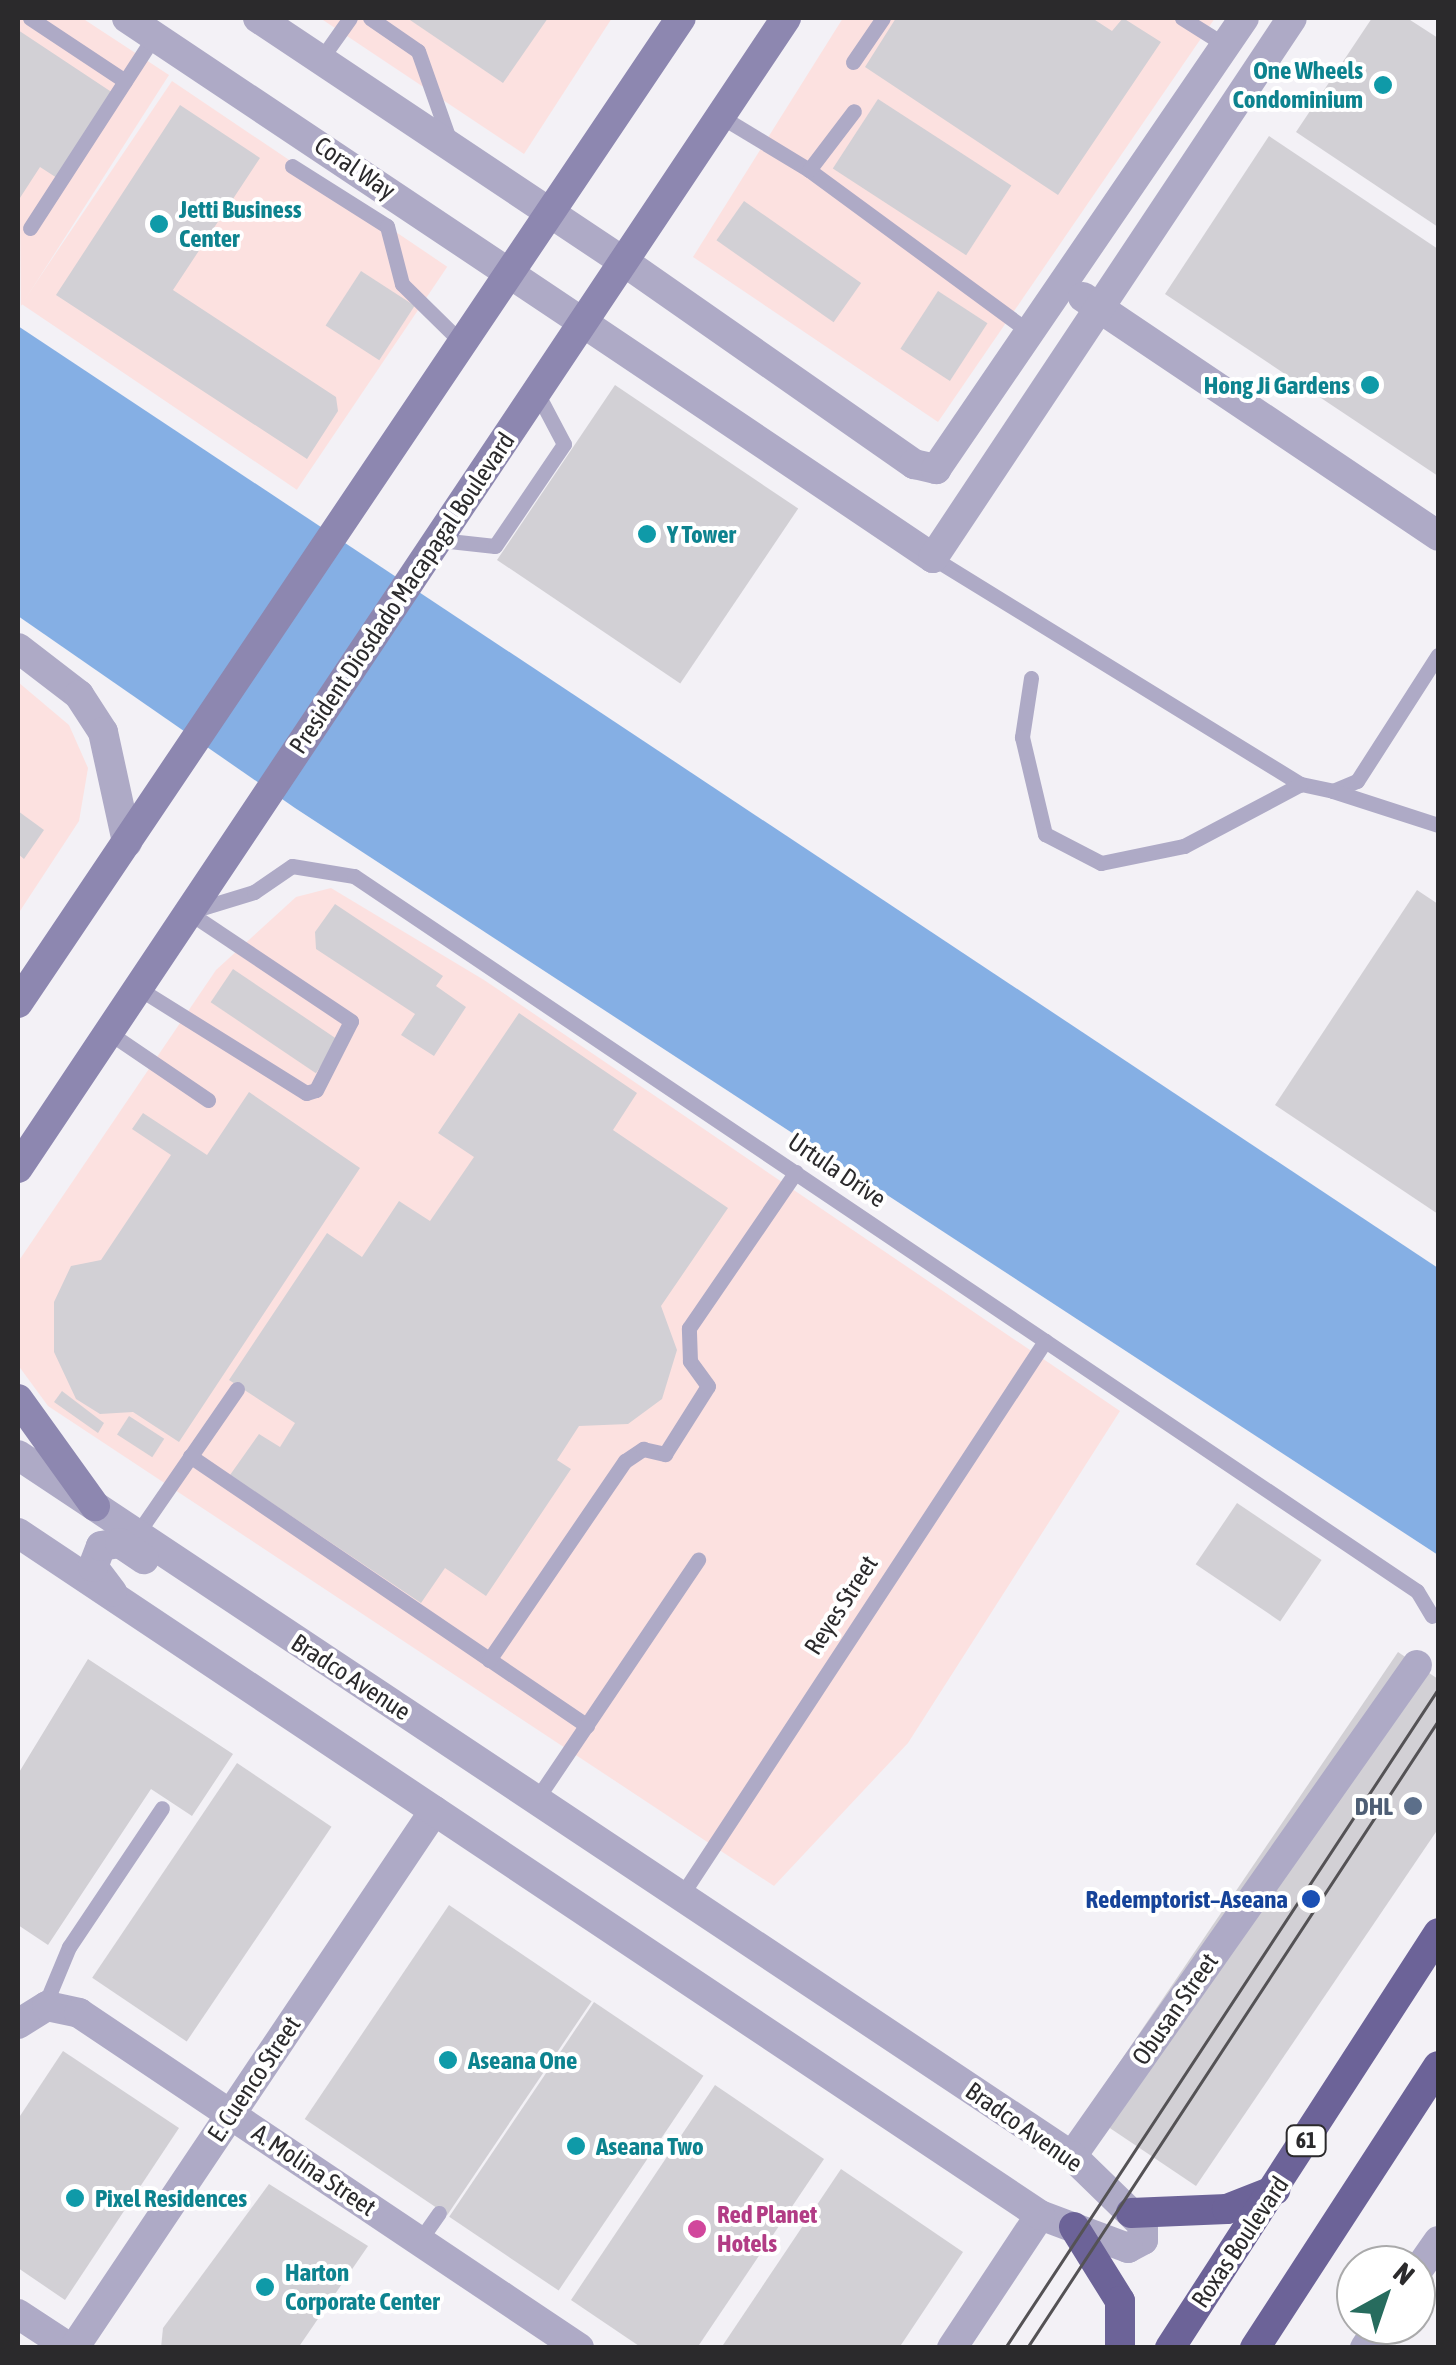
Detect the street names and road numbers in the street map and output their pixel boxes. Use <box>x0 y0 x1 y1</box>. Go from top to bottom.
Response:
street label: Coral Way <box>309 130 401 206</box>
street label: President Diosdado Macapagal Boulevard <box>283 427 521 759</box>
street label: Urtula Drive <box>782 1126 892 1214</box>
street label: Reyes Street <box>798 1550 884 1660</box>
street label: Bradco Avenue <box>286 1627 416 1727</box>
street label: Obusan Street <box>1126 1947 1224 2071</box>
street label: E. Cuenco Street <box>201 2011 307 2147</box>
street label: Bradco Avenue <box>960 2076 1088 2178</box>
street label: A. Molina Street <box>246 2118 382 2222</box>
road number: 61 <box>1284 2124 1328 2158</box>
street label: Roxas Boulevard <box>1185 2171 1295 2313</box>

